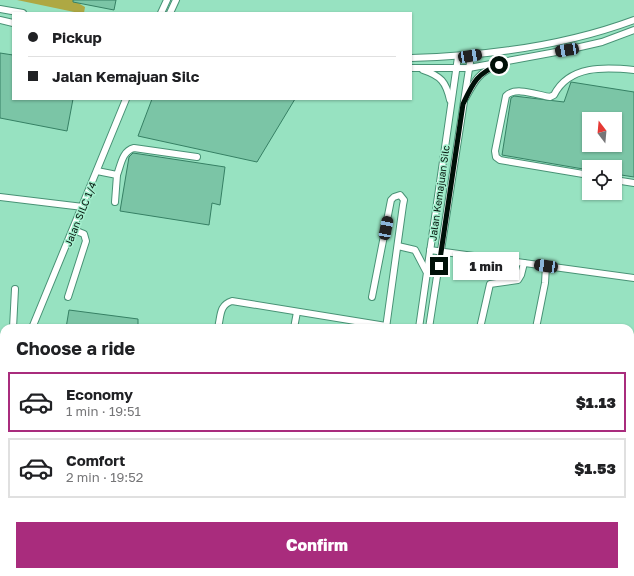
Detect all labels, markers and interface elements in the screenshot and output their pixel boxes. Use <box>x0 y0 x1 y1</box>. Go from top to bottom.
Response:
text: Pickup <box>52 28 102 46</box>
car <box>554 42 580 58</box>
car <box>457 48 483 64</box>
route start <box>490 56 508 74</box>
text: Jalan Kemajuan Silc <box>52 67 199 85</box>
north arrow <box>582 112 622 152</box>
map controls <box>582 112 622 200</box>
street label: Jalan Kemajuan Silc <box>426 144 452 242</box>
button: locate <box>582 160 622 200</box>
street label: Jalan SILC 1/4 <box>62 180 98 248</box>
car <box>378 215 394 241</box>
callout: 1 min <box>453 252 519 280</box>
route end <box>430 257 448 275</box>
text: 1 min <box>469 258 503 274</box>
car <box>533 258 559 274</box>
text: Choose a ride <box>16 337 135 359</box>
icon: car <box>18 384 54 420</box>
text: Economy <box>66 385 133 403</box>
text: $1.13 <box>576 393 616 411</box>
text: 1 min · 19:51 <box>66 403 141 419</box>
icon: car <box>18 450 54 486</box>
text: Comfort <box>66 451 125 469</box>
text: $1.53 <box>574 459 616 477</box>
text: 2 min · 19:52 <box>66 469 143 485</box>
button: Confirm <box>16 522 618 568</box>

